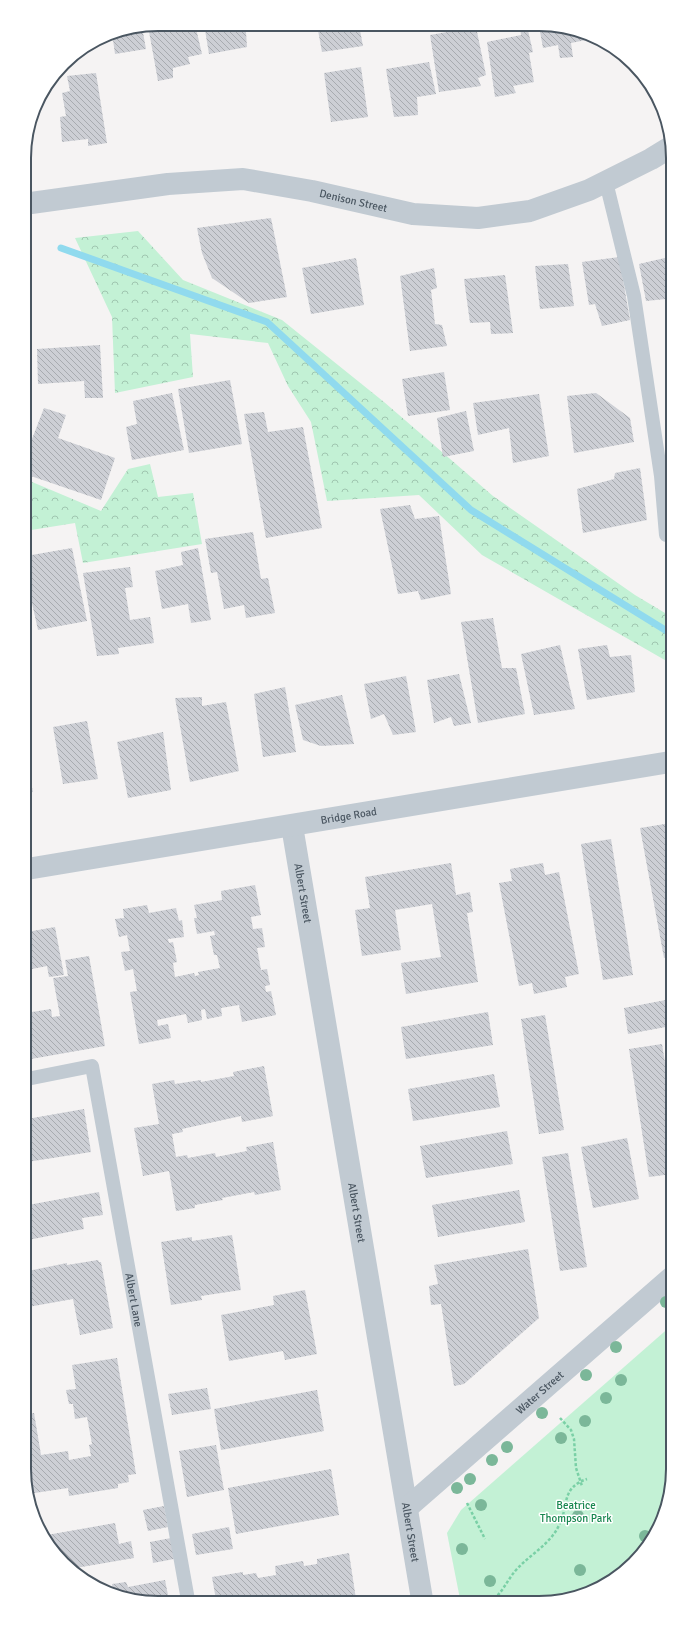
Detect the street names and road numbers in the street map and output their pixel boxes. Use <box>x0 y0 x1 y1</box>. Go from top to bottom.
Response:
street label: Denison Street <box>318 187 389 215</box>
street label: Bridge Road <box>320 805 378 827</box>
street label: Albert Street <box>291 862 314 924</box>
street label: Albert Street <box>345 1182 368 1244</box>
street label: Albert Lane <box>122 1272 145 1328</box>
street label: Water Street <box>514 1368 567 1417</box>
street label: Albert Street <box>399 1501 422 1563</box>

